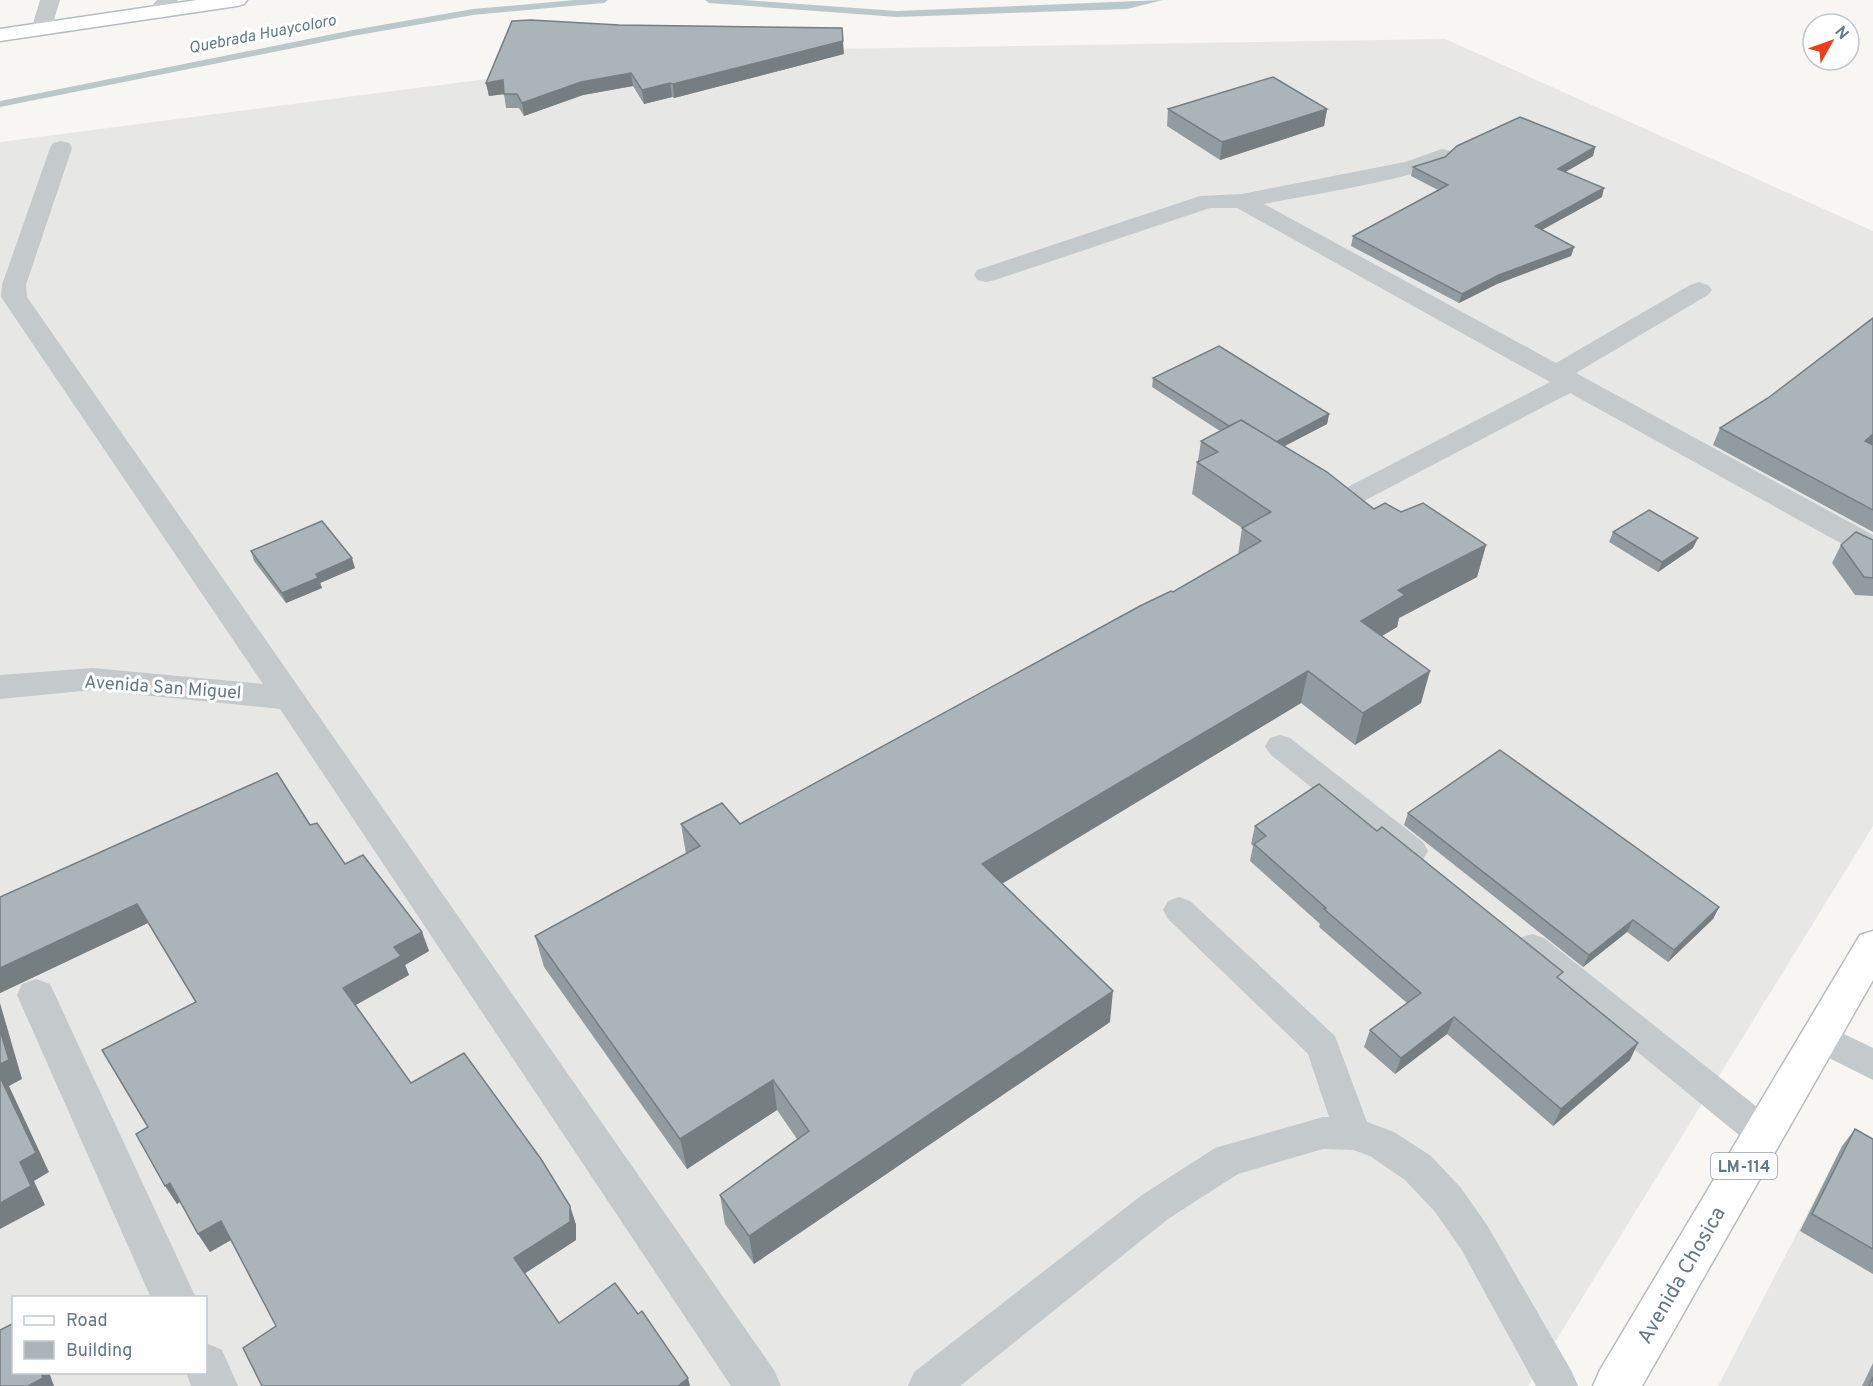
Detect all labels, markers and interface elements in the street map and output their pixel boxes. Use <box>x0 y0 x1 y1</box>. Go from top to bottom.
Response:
water label: Quebrada Huaycoloro <box>187 11 338 59</box>
north arrow <box>1801 12 1861 72</box>
text: N <box>1830 23 1852 44</box>
street label: Avenida San Miguel <box>84 672 242 705</box>
road number: LM-114 <box>1711 1153 1777 1179</box>
street label: Avenida Chosica <box>1632 1202 1733 1349</box>
legend <box>12 1296 207 1374</box>
text: Road <box>66 1310 108 1333</box>
text: Building <box>66 1340 132 1363</box>

